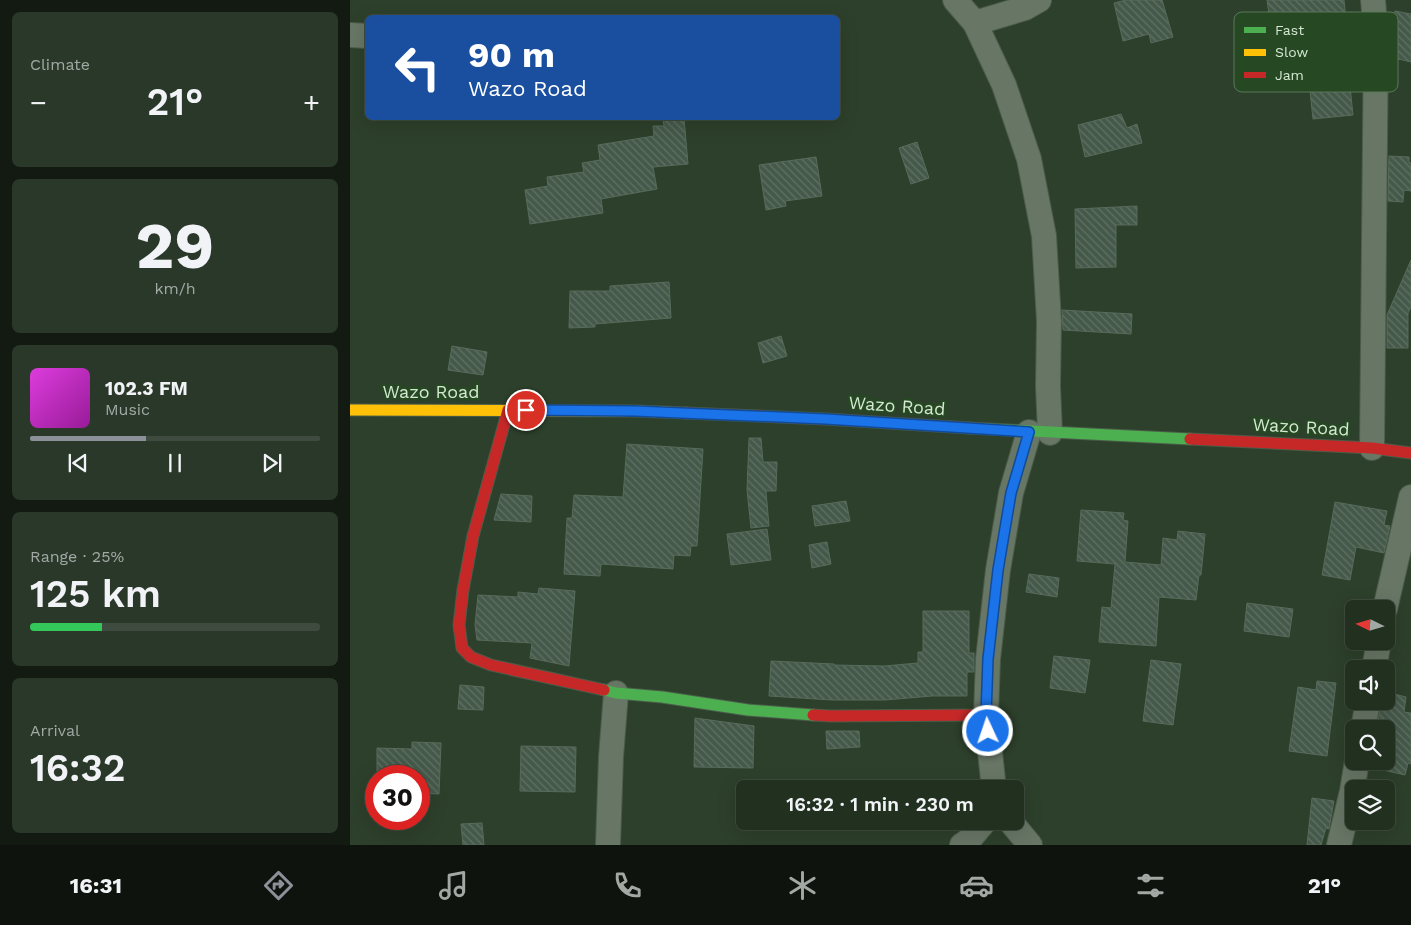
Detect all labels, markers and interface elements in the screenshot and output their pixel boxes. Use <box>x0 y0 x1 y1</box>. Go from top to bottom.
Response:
legend <box>1234 12 1398 92</box>
text: Fast <box>1275 22 1304 38</box>
text: 90 m <box>468 34 555 76</box>
icon: left <box>385 35 450 100</box>
text: Slow <box>1275 44 1308 60</box>
text: Climate <box>30 55 90 74</box>
text: Jam <box>1275 67 1304 83</box>
text: Wazo Road <box>468 76 587 101</box>
text: 21° <box>147 80 203 124</box>
text: − <box>30 86 47 119</box>
text: + <box>303 86 320 119</box>
text: 29 <box>136 208 214 284</box>
text: km/h <box>154 279 196 298</box>
text: 102.3 FM <box>105 377 188 400</box>
street label: Wazo Road <box>382 381 480 402</box>
pin <box>505 389 547 431</box>
street label: Wazo Road <box>848 392 946 419</box>
icon: arrive <box>512 396 540 424</box>
text: Music <box>105 400 150 419</box>
street label: Wazo Road <box>1252 413 1350 440</box>
icon: previous <box>64 449 92 477</box>
icon: pause <box>161 449 189 477</box>
icon: next <box>258 449 286 477</box>
text: Range · 25% <box>30 547 124 566</box>
text: 125 km <box>30 572 161 616</box>
north arrow <box>1345 600 1395 650</box>
map controls <box>1345 600 1395 830</box>
button: sound <box>1345 660 1395 710</box>
position arrow <box>961 704 1013 756</box>
button: search <box>1345 720 1395 770</box>
text: Arrival <box>30 721 80 740</box>
text: 16:32 <box>30 746 125 790</box>
speed limit sign: 30 <box>365 765 430 830</box>
button: layers <box>1345 780 1395 830</box>
text: 16:32 · 1 min · 230 m <box>786 793 974 816</box>
icon: directions <box>261 868 296 903</box>
icon: music <box>436 868 471 903</box>
icon: phone <box>610 868 645 903</box>
icon: climate <box>785 868 820 903</box>
icon: car <box>959 868 994 903</box>
icon: filters <box>1133 868 1168 903</box>
text: 16:31 <box>70 873 122 898</box>
text: 21° <box>1308 873 1341 898</box>

